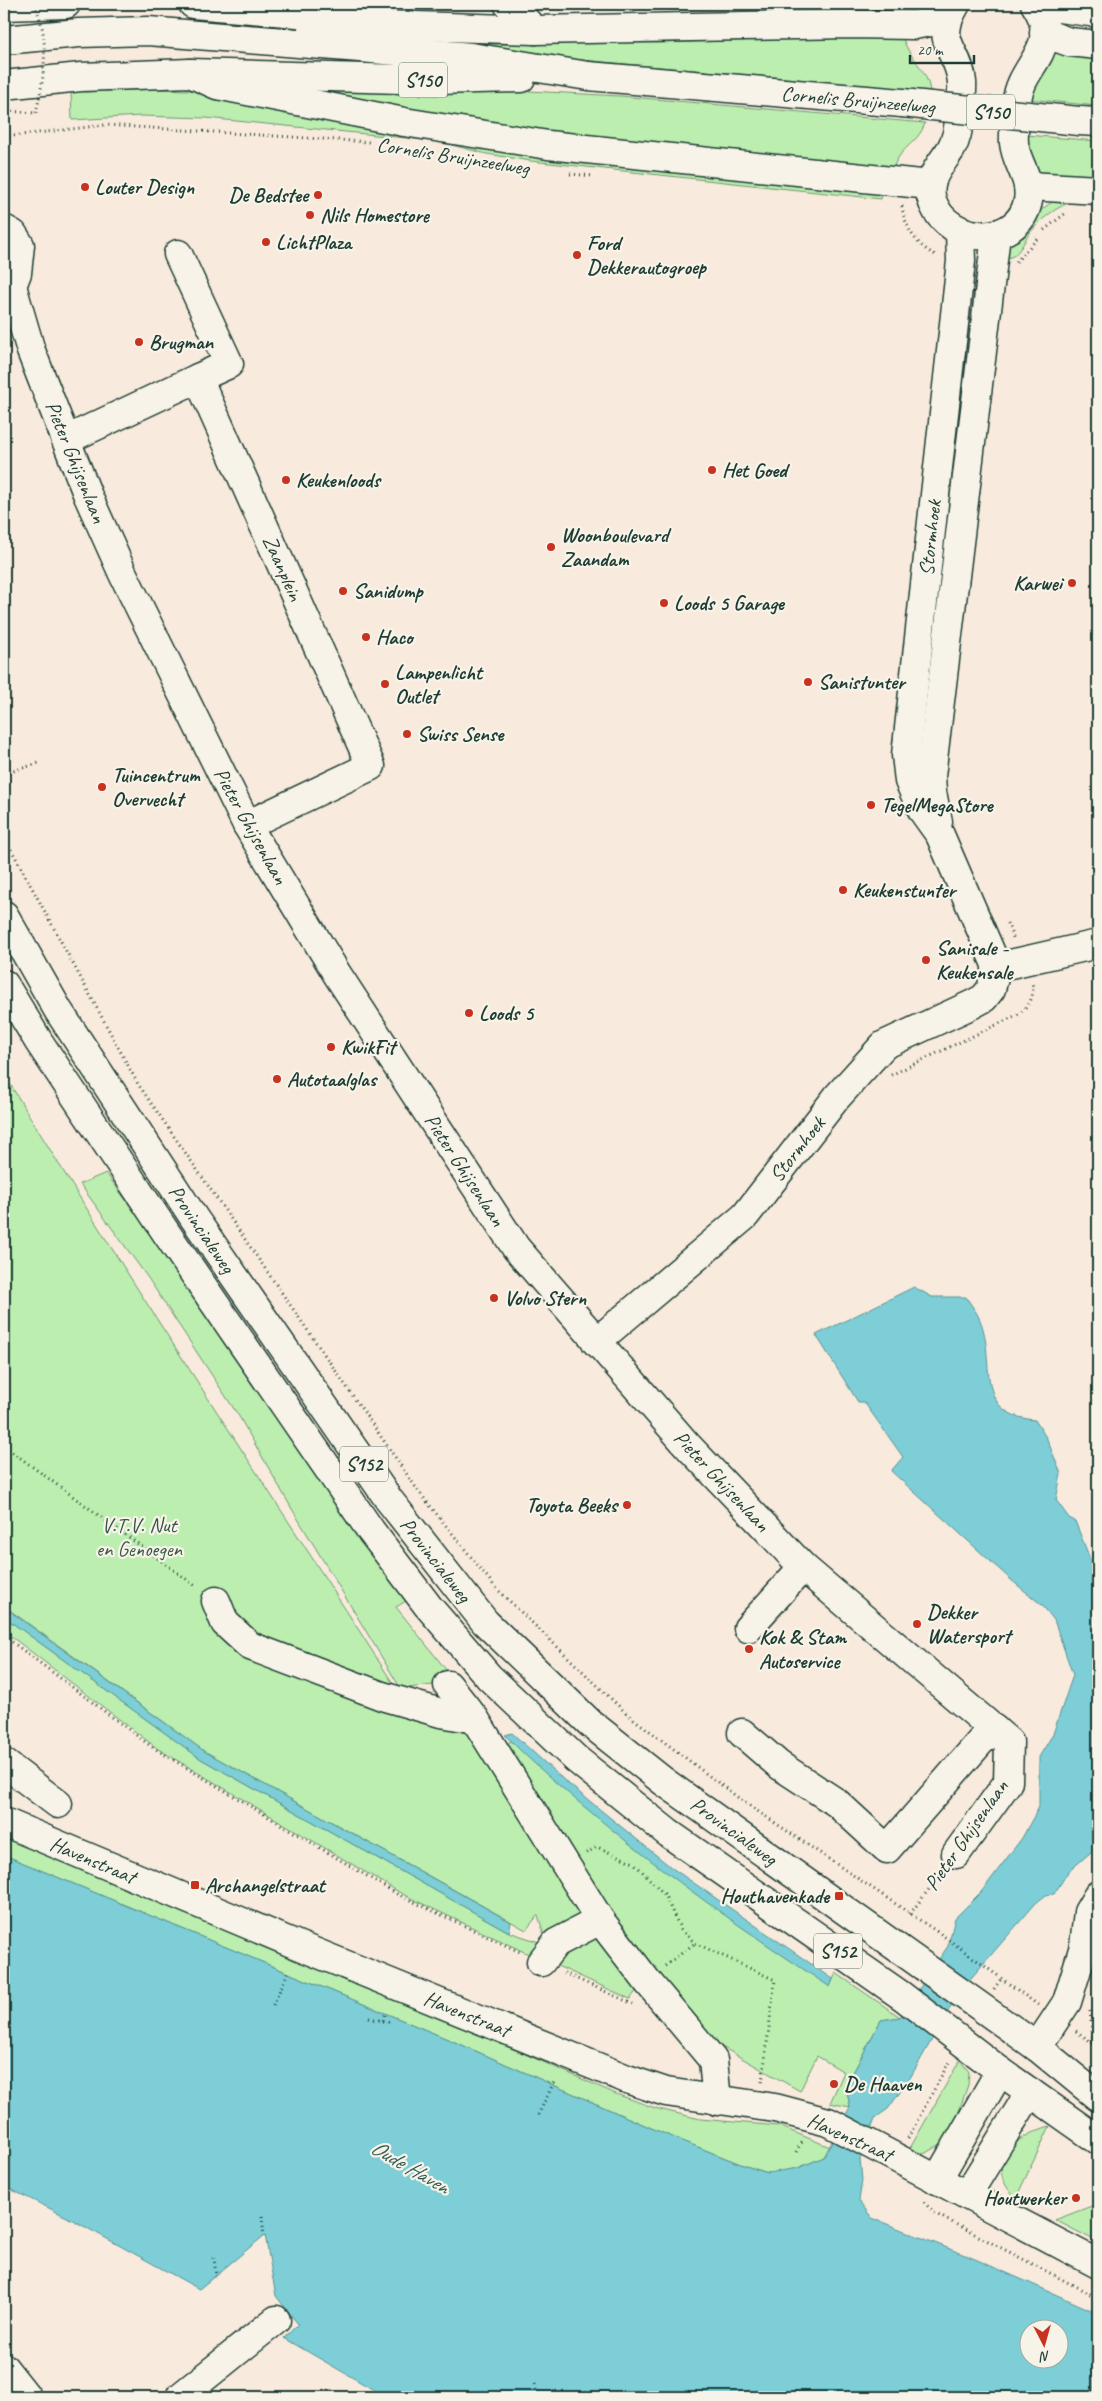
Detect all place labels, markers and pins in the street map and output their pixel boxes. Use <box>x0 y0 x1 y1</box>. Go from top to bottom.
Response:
place label: Louter Design <box>95 174 195 200</box>
marker: Louter Design <box>79 181 91 193</box>
place label: De Bedstee <box>229 182 310 208</box>
marker: De Bedstee <box>312 189 324 201</box>
place label: Nils Homestore <box>320 202 431 228</box>
marker: Nils Homestore <box>304 209 316 221</box>
place label: LichtPlaza <box>276 229 353 255</box>
place label: Ford Dekkerautogroep <box>587 230 708 280</box>
marker: LichtPlaza <box>260 236 272 248</box>
marker: Ford Dekkerautogroep <box>571 249 583 261</box>
place label: Brugman <box>149 329 215 355</box>
marker: Brugman <box>133 336 145 348</box>
place label: Het Goed <box>722 457 790 483</box>
marker: Het Goed <box>706 464 718 476</box>
place label: Keukenloods <box>296 467 383 493</box>
marker: Keukenloods <box>280 474 292 486</box>
place label: Woonboulevard Zaandam <box>561 522 672 572</box>
marker: Woonboulevard Zaandam <box>545 541 557 553</box>
place label: Karwei <box>1013 570 1065 596</box>
marker: Karwei <box>1066 577 1078 589</box>
place label: Sanidump <box>353 578 424 604</box>
marker: Sanidump <box>337 585 349 597</box>
place label: Loods 5 Garage <box>674 590 786 616</box>
marker: Loods 5 Garage <box>658 597 670 609</box>
place label: Haco <box>376 624 415 650</box>
marker: Haco <box>360 631 372 643</box>
place label: Lampenlicht Outlet <box>395 659 484 709</box>
place label: Sanistunter <box>818 669 907 695</box>
marker: Sanistunter <box>802 676 814 688</box>
marker: Lampenlicht Outlet <box>379 678 391 690</box>
place label: Swiss Sense <box>417 721 505 747</box>
marker: Swiss Sense <box>401 728 413 740</box>
place label: Tuincentrum Overvecht <box>112 762 201 812</box>
marker: Tuincentrum Overvecht <box>96 781 108 793</box>
place label: TegelMegaStore <box>881 792 995 818</box>
marker: TegelMegaStore <box>865 799 877 811</box>
place label: Keukenstunter <box>853 877 958 903</box>
marker: Keukenstunter <box>837 884 849 896</box>
place label: Sanisale - Keukensale <box>936 935 1015 985</box>
marker: Sanisale - Keukensale <box>920 954 932 966</box>
place label: Loods 5 <box>479 1000 535 1026</box>
marker: Loods 5 <box>463 1007 475 1019</box>
place label: KwikFit <box>341 1034 398 1060</box>
marker: KwikFit <box>325 1041 337 1053</box>
place label: Autotaalglas <box>287 1066 379 1092</box>
marker: Autotaalglas <box>271 1073 283 1085</box>
place label: Volvo Stern <box>504 1285 587 1311</box>
marker: Volvo Stern <box>488 1292 500 1304</box>
place label: Toyota Beeks <box>526 1492 620 1518</box>
marker: Toyota Beeks <box>621 1499 633 1511</box>
place label: Dekker Watersport <box>927 1599 1013 1649</box>
marker: Dekker Watersport <box>911 1618 923 1630</box>
place label: Kok & Stam Autoservice <box>759 1624 847 1674</box>
marker: Kok & Stam Autoservice <box>743 1643 755 1655</box>
place label: Archangelstraat <box>205 1872 327 1898</box>
marker: Archangelstraat <box>189 1879 201 1891</box>
place label: Houthavenkade <box>721 1883 831 1909</box>
marker: Houthavenkade <box>833 1890 845 1902</box>
place label: De Haaven <box>844 2071 922 2097</box>
marker: De Haaven <box>828 2078 840 2090</box>
place label: Houtwerker <box>984 2185 1068 2211</box>
marker: Houtwerker <box>1070 2192 1082 2204</box>

